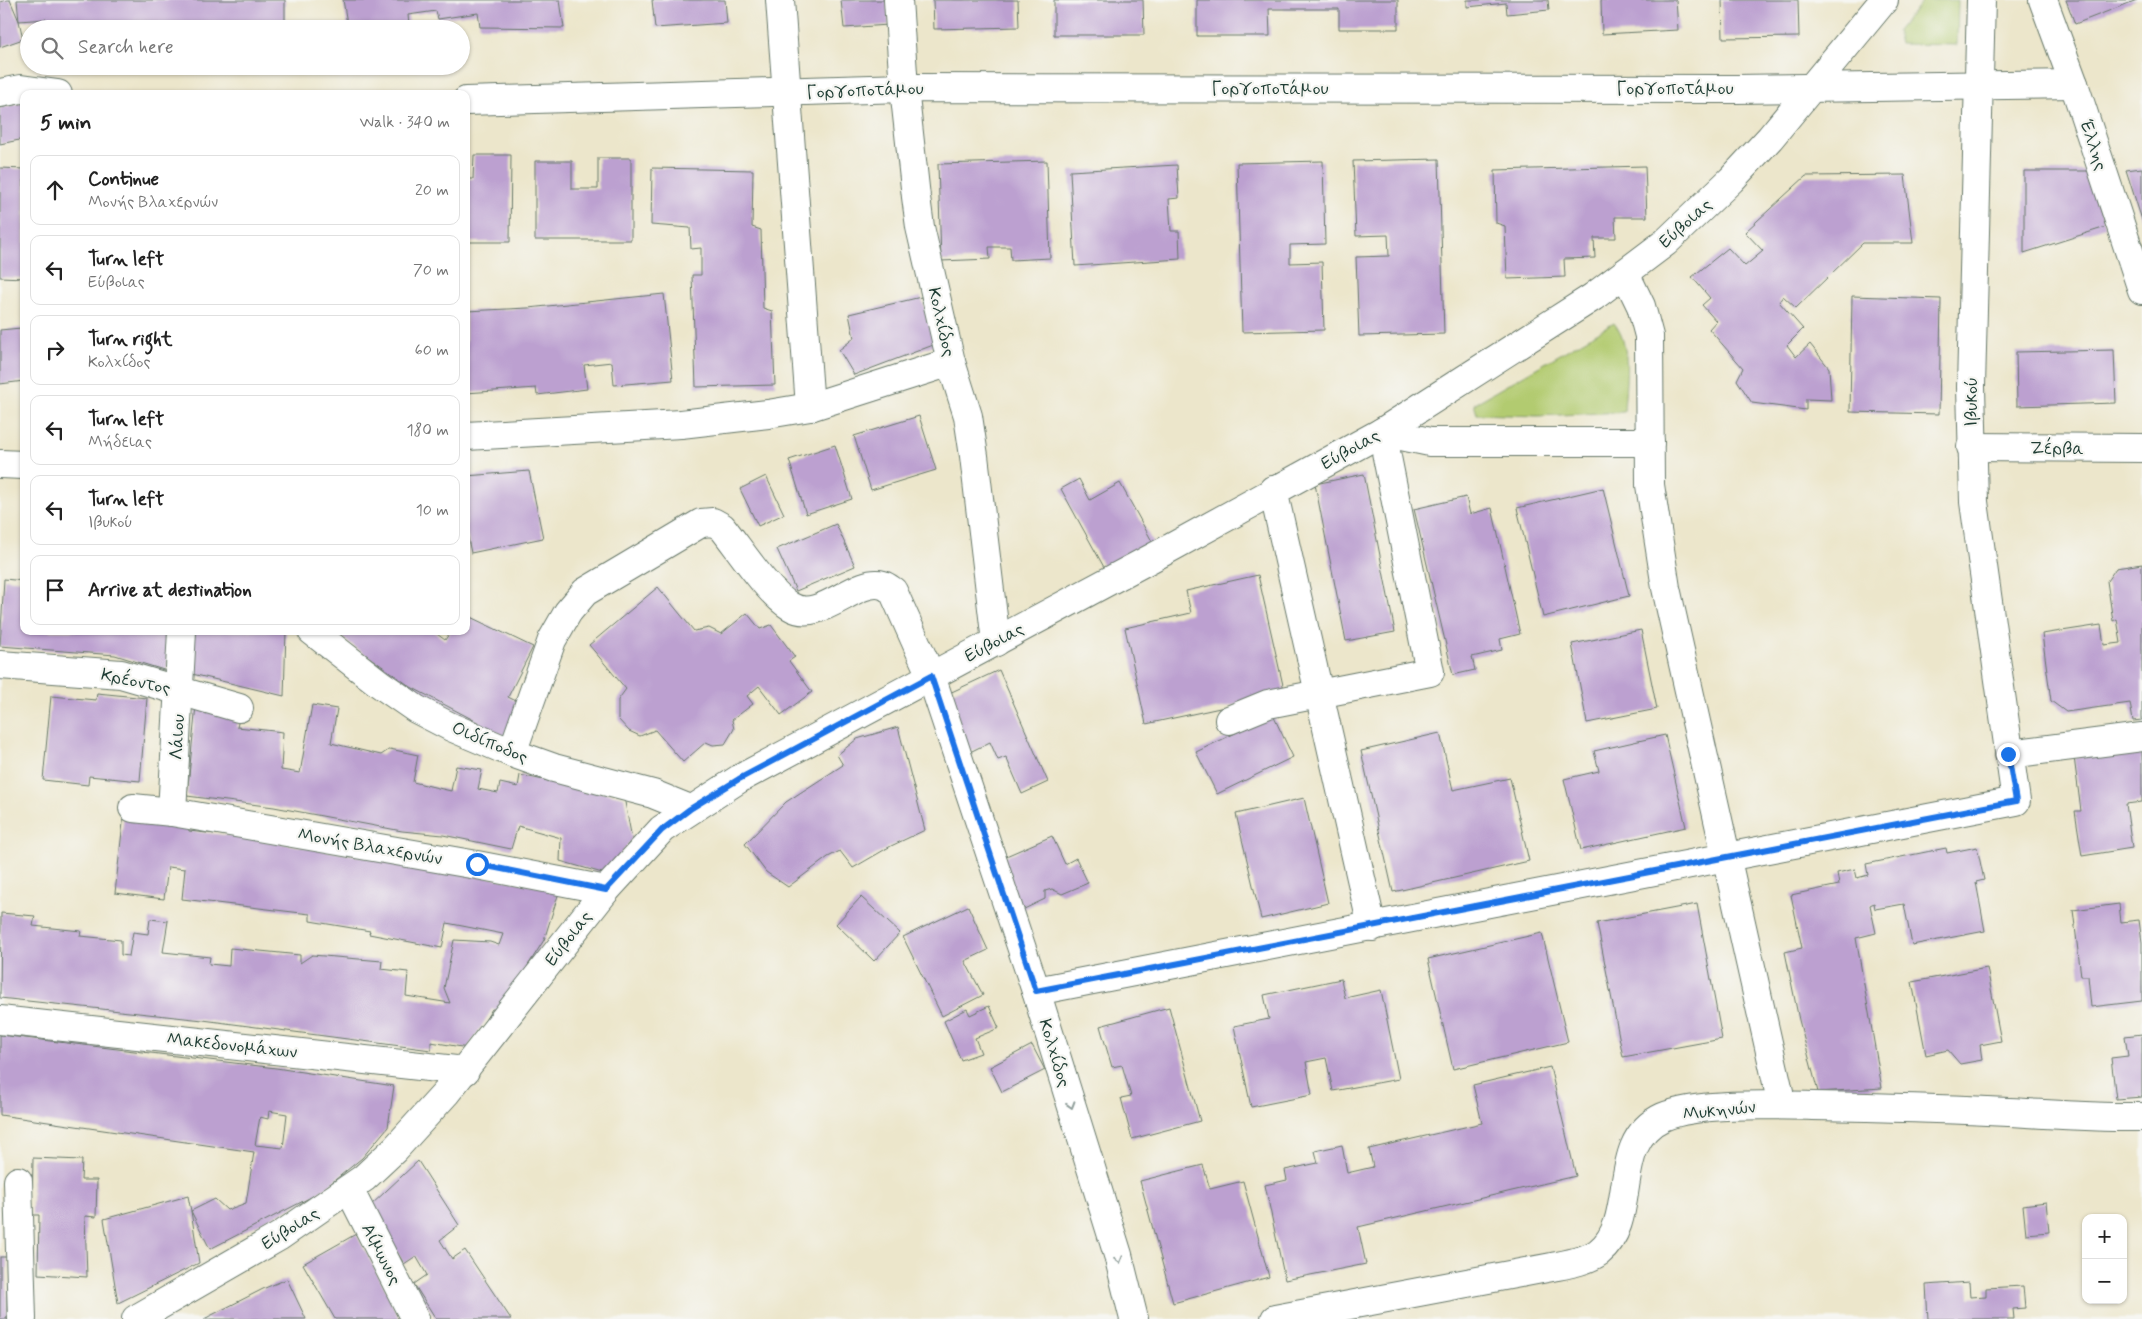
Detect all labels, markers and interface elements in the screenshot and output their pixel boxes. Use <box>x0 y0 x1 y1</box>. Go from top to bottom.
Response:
search box <box>20 20 470 75</box>
icon: search <box>38 34 66 62</box>
text: Search here <box>78 35 174 60</box>
street label: Γοργοποτάμου <box>806 77 924 105</box>
street label: Γοργοποτάμου <box>1211 77 1329 101</box>
street label: Γοργοποτάμου <box>1616 77 1734 101</box>
text: 5 min <box>40 109 92 137</box>
text: Walk · 340 m <box>360 112 450 133</box>
street label: Έλλης <box>2074 117 2113 174</box>
text: Continue <box>88 167 159 192</box>
icon: ahead <box>41 176 69 204</box>
text: 20 m <box>415 180 449 201</box>
text: Μονής Βλαχερνών <box>88 192 218 213</box>
street label: Εύβοιας <box>1654 193 1718 254</box>
text: Turn left <box>88 247 164 272</box>
icon: left <box>41 256 69 284</box>
text: 70 m <box>413 260 449 281</box>
text: Εύβοιας <box>88 272 145 293</box>
street label: Κολχίδος <box>921 285 961 359</box>
text: Turn right <box>88 327 172 352</box>
icon: right <box>41 336 69 364</box>
text: 60 m <box>415 340 449 361</box>
text: Κολχίδος <box>88 352 151 373</box>
street label: Ιβυκού <box>1960 377 1984 427</box>
text: Turn left <box>88 407 164 432</box>
icon: left <box>41 416 69 444</box>
text: 180 m <box>406 420 449 441</box>
street label: Εύβοιας <box>1317 424 1384 476</box>
text: Μήδειας <box>88 432 152 453</box>
street label: Ζέρβα <box>2030 436 2084 461</box>
text: Turn left <box>88 487 164 512</box>
icon: left <box>41 496 69 524</box>
text: 10 m <box>416 500 449 521</box>
text: Ιβυκού <box>88 512 132 533</box>
icon: arrive <box>41 576 69 604</box>
text: Arrive at destination <box>88 578 252 603</box>
street label: Εύβοιας <box>961 617 1028 668</box>
street label: Κρέοντος <box>99 662 173 701</box>
street label: Λάιου <box>165 713 191 761</box>
street label: Οιδίποδος <box>448 716 532 770</box>
route end <box>1997 743 2020 766</box>
street label: Μονής Βλαχερνών <box>296 822 444 872</box>
route start <box>466 853 489 876</box>
street label: Εύβοιας <box>540 906 598 971</box>
street label: Κολχίδος <box>1032 1016 1076 1091</box>
street label: Μακεδονομάχων <box>165 1027 298 1065</box>
street label: Μυκηνών <box>1681 1095 1757 1127</box>
one-way arrow <box>1065 1100 1075 1108</box>
street label: Εύβοιας <box>257 1202 324 1256</box>
map controls <box>2082 1214 2127 1304</box>
button: + <box>2082 1214 2127 1259</box>
street label: Αίμωνος <box>355 1219 407 1290</box>
one-way arrow <box>1113 1255 1124 1264</box>
button: − <box>2082 1259 2127 1304</box>

